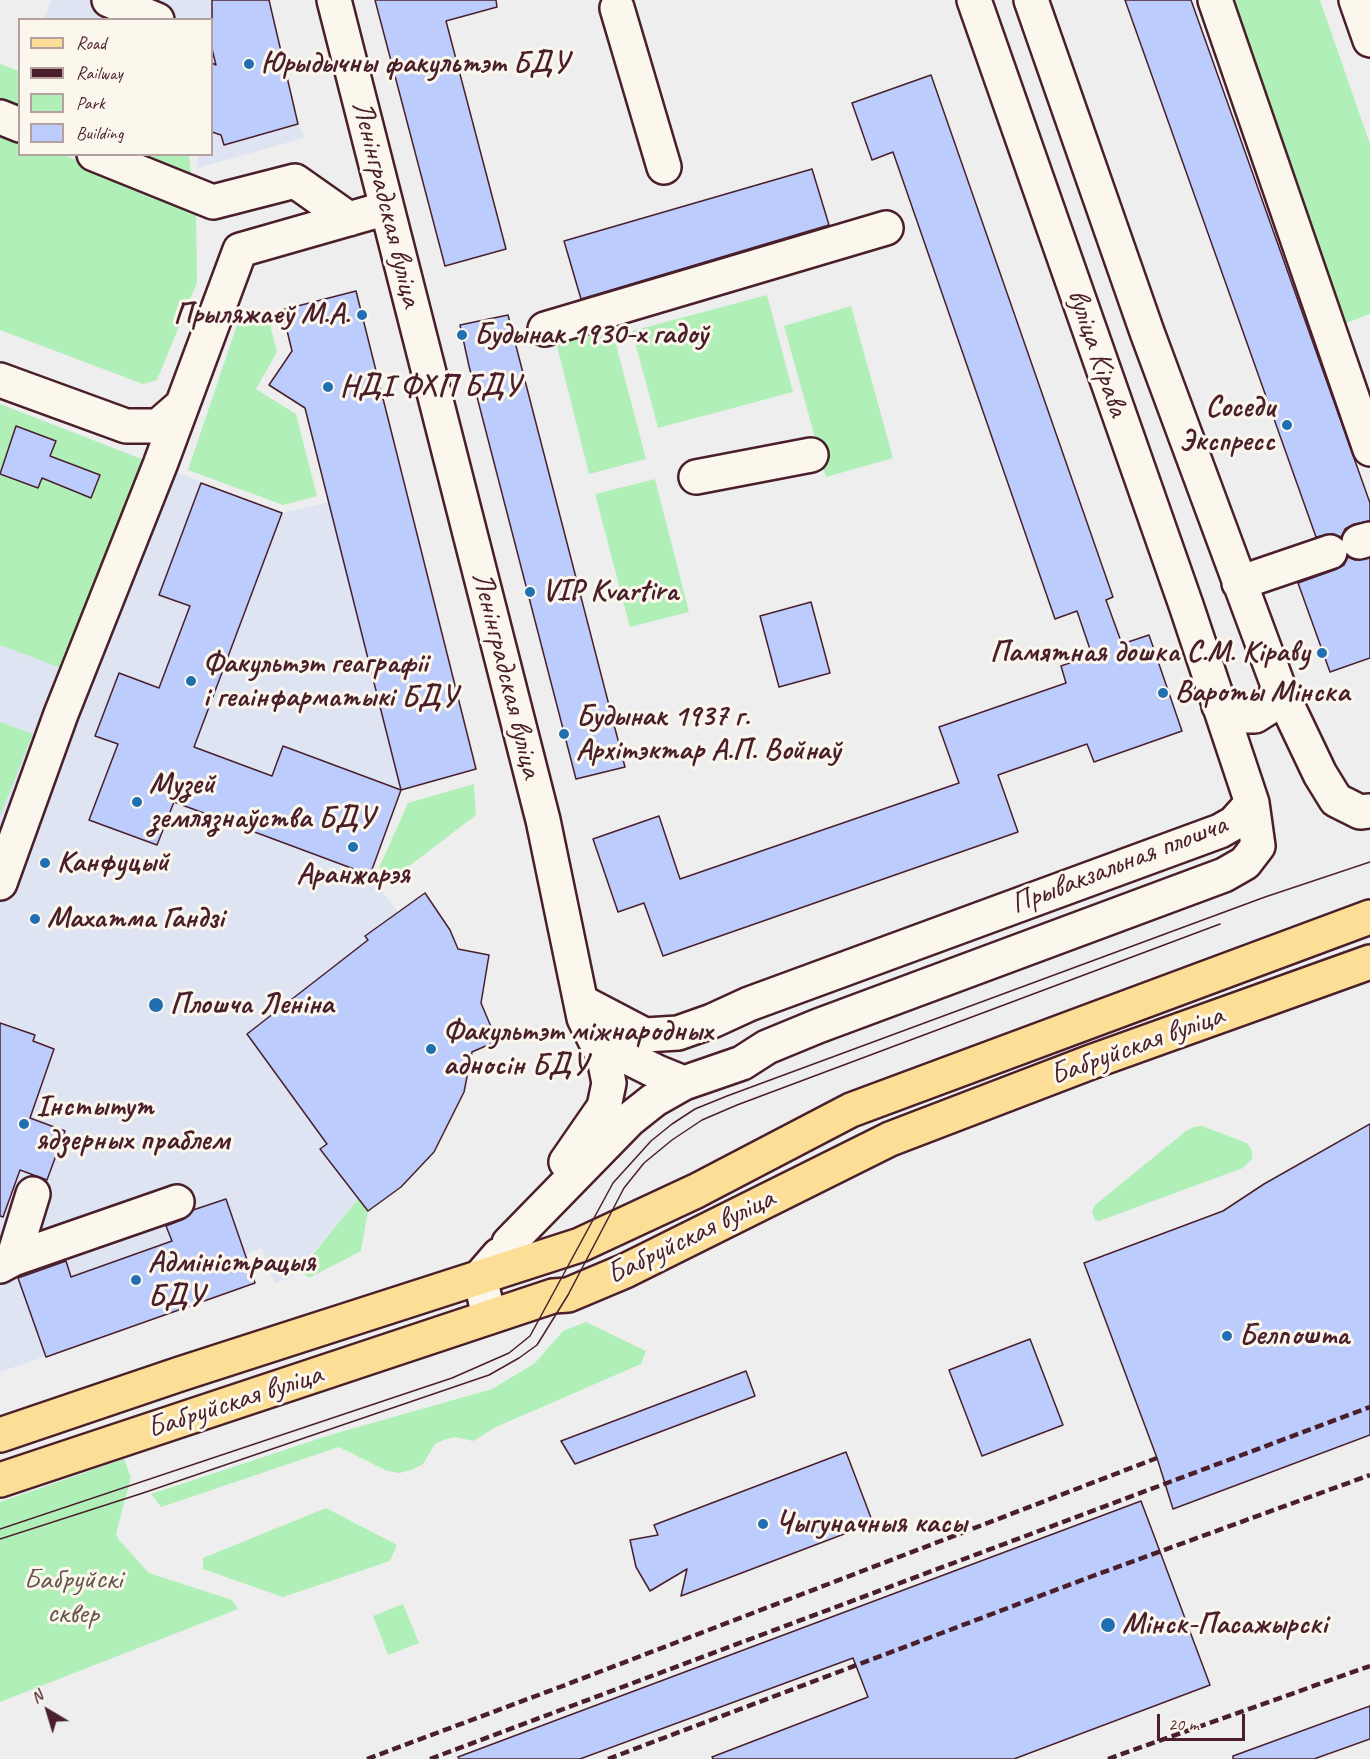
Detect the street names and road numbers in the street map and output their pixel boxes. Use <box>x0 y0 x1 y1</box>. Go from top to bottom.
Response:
street label: Ленінградская вуліца <box>343 97 429 311</box>
street label: вуліца Кірава <box>1058 285 1136 421</box>
street label: Ленінградская вуліца <box>463 568 549 782</box>
street label: Прывакзальная плошча <box>1006 807 1232 923</box>
street label: Бабруйская вуліца <box>1045 998 1229 1094</box>
street label: Бабруйская вуліца <box>601 1181 781 1293</box>
street label: Бабруйская вуліца <box>143 1357 327 1447</box>

